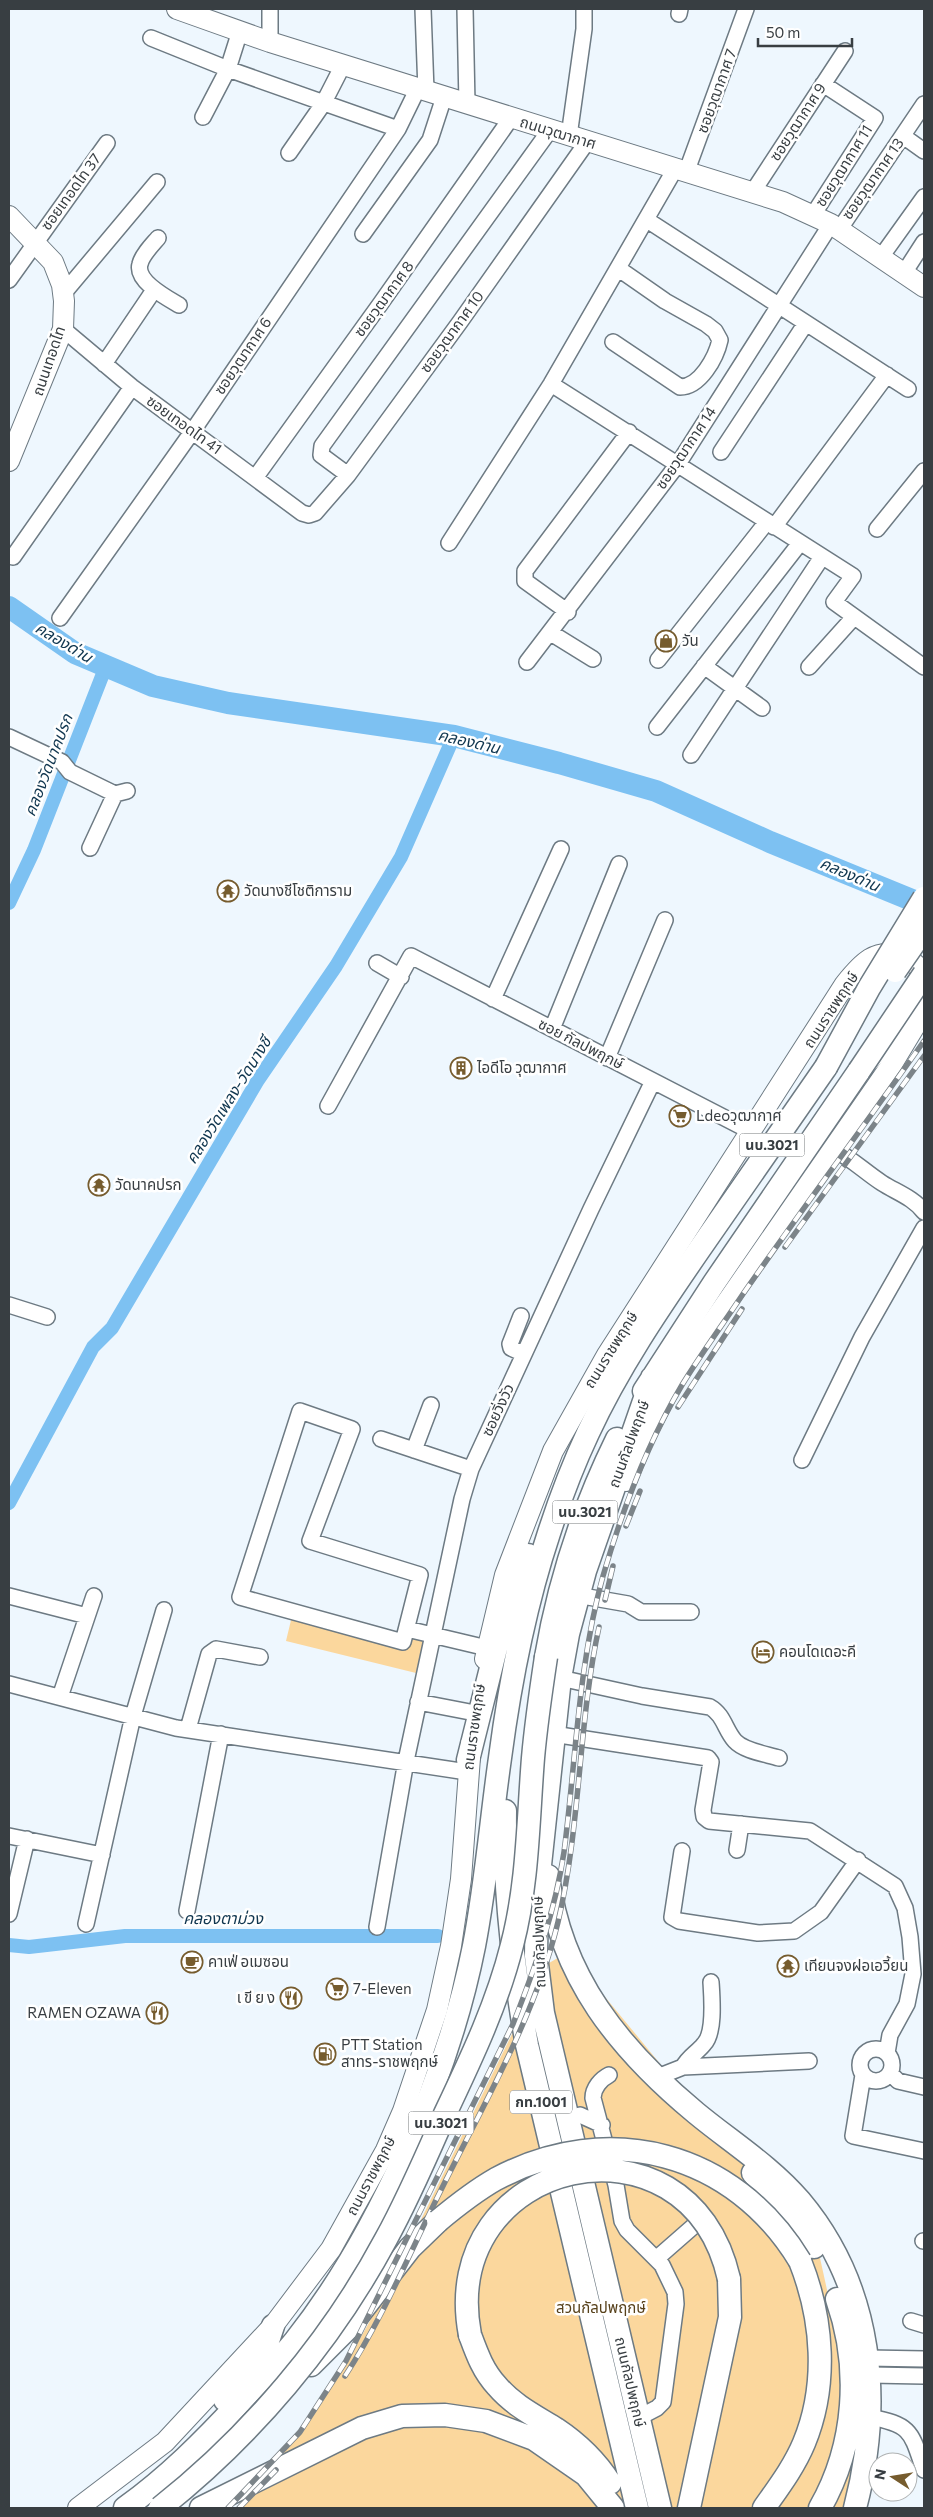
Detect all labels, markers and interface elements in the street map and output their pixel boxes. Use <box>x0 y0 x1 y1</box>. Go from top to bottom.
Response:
scale bar <box>758 15 852 47</box>
text: 50 m <box>766 23 800 41</box>
street label: ซอยวุฒากาศ 7 <box>693 46 741 136</box>
street label: ซอยวุฒากาศ 9 <box>765 79 830 164</box>
street label: ถนนวุฒากาศ <box>518 112 599 153</box>
street label: ซอยวุฒากาศ 11 <box>811 121 876 210</box>
street label: ซอยวุฒากาศ 13 <box>837 134 908 223</box>
street label: ซอยเทอดไท 37 <box>36 150 104 233</box>
street label: ซอยวุฒากาศ 8 <box>350 257 418 340</box>
street label: ซอยวุฒากาศ 10 <box>416 287 488 376</box>
street label: ซอยวุฒากาศ 6 <box>210 313 275 398</box>
street label: ถนนเทอดไท <box>28 323 68 398</box>
street label: ซอยเทอดไท 41 <box>143 391 226 458</box>
street label: ซอยวุฒากาศ 14 <box>651 403 720 493</box>
water label: คลองด่าน <box>32 617 97 667</box>
shop icon: วัน <box>654 629 678 653</box>
place label: วัน <box>682 631 699 649</box>
water label: คลองวัดนาคปรก <box>19 710 76 818</box>
water label: คลองด่าน <box>436 724 503 757</box>
water label: คลองด่าน <box>818 853 884 895</box>
temple icon: วัดนางชีโชติการาม <box>216 879 240 903</box>
place label: วัดนางชีโชติการาม <box>244 881 352 899</box>
street label: ถนนราชพฤกษ์ <box>799 968 862 1051</box>
street label: ซอย กัลปพฤกษ์ <box>536 1014 628 1073</box>
water label: คลองวัดเพลง-วัดนางชี <box>181 1031 275 1167</box>
building icon: ไอดีโอ วุฒากาศ <box>449 1056 473 1080</box>
place label: ไอดีโอ วุฒากาศ <box>476 1058 567 1077</box>
supermarket icon: Ldeoวุฒากาศ <box>668 1104 692 1128</box>
place label: Ldeoวุฒากาศ <box>696 1106 782 1125</box>
road number: นบ.3021 <box>740 1134 804 1156</box>
temple icon: วัดนาคปรก <box>87 1173 111 1197</box>
place label: วัดนาคปรก <box>115 1175 182 1193</box>
street label: ถนนราชพฤกษ์ <box>579 1307 641 1391</box>
street label: ซอยวิ่งวัว <box>477 1380 517 1439</box>
street label: ถนนกัลปพฤกษ์ <box>604 1397 652 1490</box>
road number: นบ.3021 <box>552 1500 618 1524</box>
hotel icon: คอนโดเดอะคี <box>751 1640 775 1664</box>
place label: คอนโดเดอะคี <box>779 1642 856 1660</box>
street label: ถนนราชพฤกษ์ <box>458 1682 488 1771</box>
street label: ถนนกัลปพฤกษ์ <box>527 1895 549 1988</box>
water label: คลองตาม่วง <box>183 1908 264 1927</box>
cafe icon: คาเฟ่ อเมซอน <box>180 1950 204 1974</box>
place label: คาเฟ่ อเมซอน <box>208 1952 289 1970</box>
temple icon: เทียนจงฝอเอวี้ยน <box>776 1954 800 1978</box>
place label: เทียนจงฝอเอวี้ยน <box>804 1955 908 1974</box>
supermarket icon: 7-Eleven <box>325 1977 349 2001</box>
place label: 7-Eleven <box>353 1979 412 1997</box>
restaurant icon: เ ขี ย ง <box>279 1986 303 2010</box>
place label: เ ขี ย ง <box>237 1988 275 2006</box>
restaurant icon: RAMEN OZAWA <box>145 2001 169 2025</box>
place label: RAMEN OZAWA <box>27 2003 141 2021</box>
place label: PTT Station สาทร-ราชพฤกษ์ <box>341 2035 439 2070</box>
fuel station icon: PTT Station สาทร-ราชพฤกษ์ <box>313 2042 337 2066</box>
road number: กท.1001 <box>510 2090 572 2114</box>
road number: นบ.3021 <box>408 2112 474 2134</box>
street label: ถนนราชพฤกษ์ <box>342 2132 399 2218</box>
park label: สวนกัลปพฤกษ์ <box>556 2298 646 2316</box>
street label: ถนนกัลปพฤกษ์ <box>612 2335 650 2429</box>
north arrow <box>868 2452 918 2502</box>
text: N <box>870 2467 889 2481</box>

